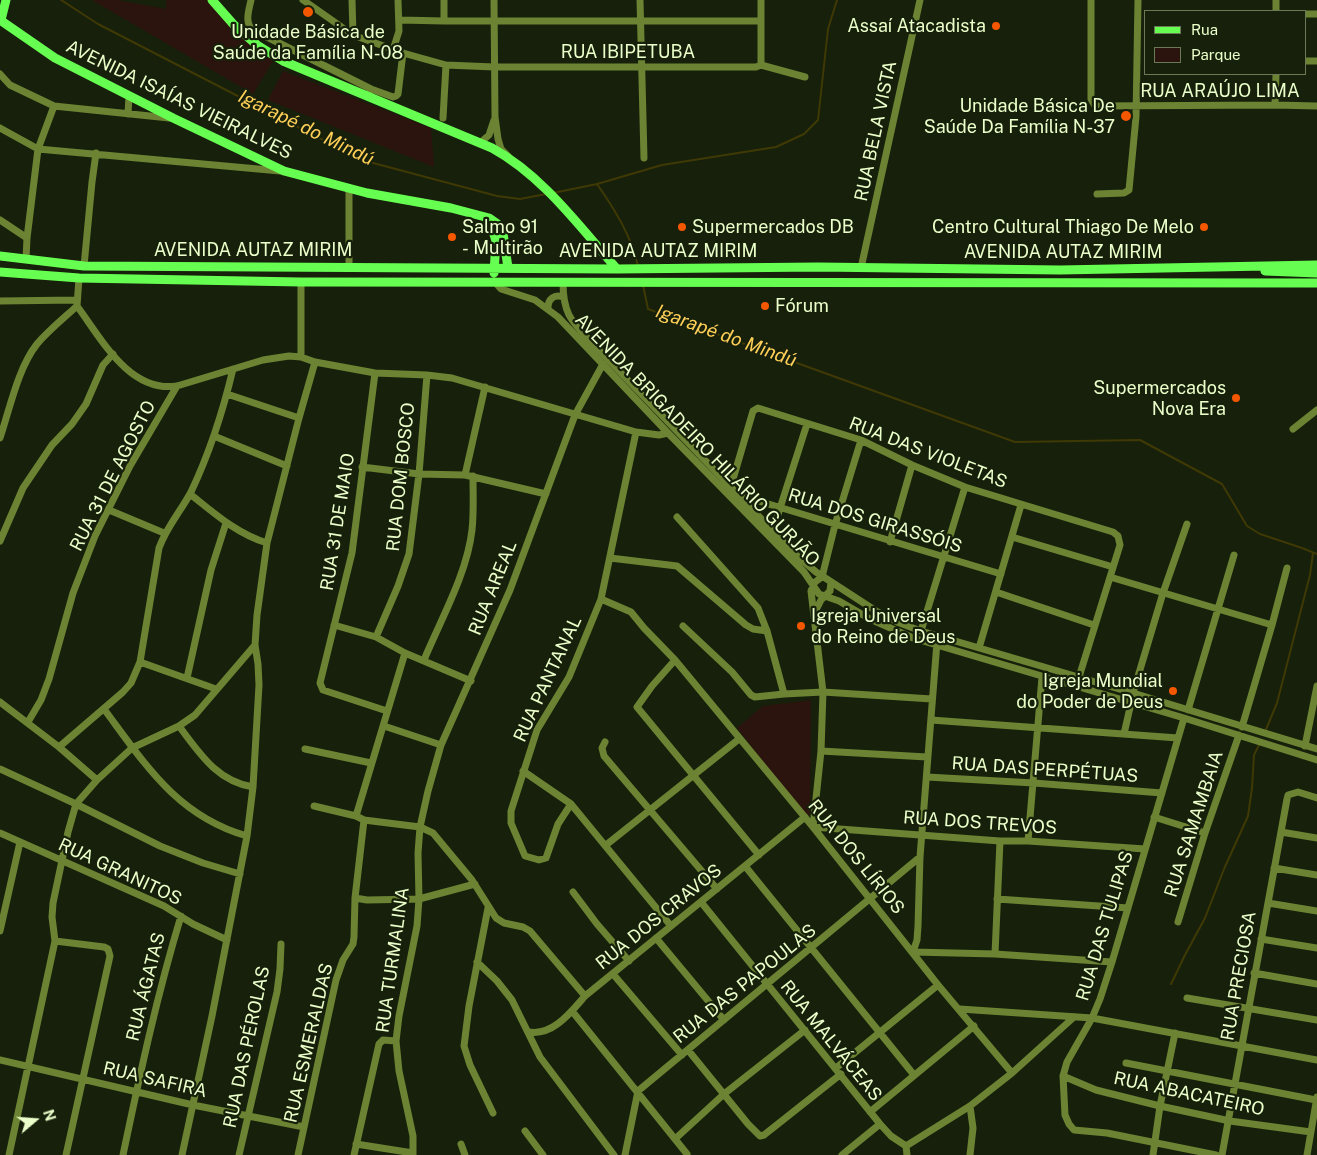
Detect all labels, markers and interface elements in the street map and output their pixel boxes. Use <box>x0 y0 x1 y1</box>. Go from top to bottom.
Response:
marker: Unidade Básica de Saúde da Família N-08 <box>301 5 315 19</box>
legend <box>1144 10 1307 75</box>
place label: Assaí Atacadista <box>847 15 986 37</box>
marker: Assaí Atacadista <box>990 20 1002 32</box>
place label: Unidade Básica de Saúde da Família N-08 <box>213 21 403 64</box>
text: Rua <box>1191 21 1218 38</box>
street label: AVENIDA ISAÍAS VIEIRALVES <box>62 36 296 164</box>
street label: RUA IBIPETUBA <box>561 41 695 63</box>
text: Parque <box>1191 46 1241 63</box>
street label: RUA BELA VISTA <box>851 59 901 203</box>
street label: RUA ARAÚJO LIMA <box>1140 80 1300 102</box>
water label: Igarapé do Mindú <box>234 85 378 171</box>
place label: Unidade Básica De Saúde Da Família N-37 <box>924 95 1115 138</box>
marker: Unidade Básica De Saúde Da Família N-37 <box>1119 109 1133 123</box>
place label: Salmo 91 - Multirão <box>462 216 543 258</box>
place label: Supermercados DB <box>692 216 854 238</box>
place label: Centro Cultural Thiago De Melo <box>932 216 1194 238</box>
marker: Supermercados DB <box>676 221 688 233</box>
marker: Centro Cultural Thiago De Melo <box>1198 221 1210 233</box>
marker: Salmo 91 - Multirão <box>446 231 458 243</box>
street label: AVENIDA AUTAZ MIRIM <box>154 239 352 261</box>
street label: AVENIDA AUTAZ MIRIM <box>559 240 757 262</box>
street label: AVENIDA AUTAZ MIRIM <box>964 241 1162 263</box>
place label: Fórum <box>775 295 829 317</box>
water label: Igarapé do Mindú <box>652 300 800 372</box>
marker: Fórum <box>759 300 771 312</box>
street label: AVENIDA BRIGADEIRO HILÁRIO GURJÃO <box>570 309 824 571</box>
place label: Supermercados Nova Era <box>1093 377 1226 419</box>
marker: Supermercados Nova Era <box>1230 392 1242 404</box>
street label: RUA 31 DE AGOSTO <box>66 397 160 555</box>
street label: RUA DOM BOSCO <box>382 401 420 553</box>
street label: RUA DAS VIOLETAS <box>846 413 1010 493</box>
street label: RUA 31 DE MAIO <box>316 452 360 592</box>
street label: RUA DOS GIRASSÓIS <box>786 484 964 558</box>
street label: RUA AREAL <box>464 538 522 638</box>
place label: Igreja Universal do Reino de Deus <box>811 605 955 648</box>
street label: RUA PANTANAL <box>509 613 587 745</box>
marker: Igreja Universal do Reino de Deus <box>795 620 807 632</box>
place label: Igreja Mundial do Poder de Deus <box>1016 670 1163 712</box>
marker: Igreja Mundial do Poder de Deus <box>1167 685 1179 697</box>
street label: RUA SAMAMBAIA <box>1160 748 1228 900</box>
street label: RUA DAS PERPÉTUAS <box>951 753 1139 787</box>
street label: RUA DOS LÍRIOS <box>803 795 909 919</box>
street label: RUA DOS TREVOS <box>902 807 1058 839</box>
street label: RUA GRANITOS <box>55 834 185 910</box>
street label: RUA DAS TULIPAS <box>1072 848 1138 1004</box>
street label: RUA DOS CRAVOS <box>592 860 726 974</box>
street label: RUA TURMALINA <box>372 886 414 1034</box>
street label: RUA PRECIOSA <box>1217 910 1261 1042</box>
street label: RUA DAS PAPOULAS <box>669 920 821 1048</box>
street label: RUA ÁGATAS <box>122 930 170 1044</box>
street label: RUA ESMERALDAS <box>280 961 338 1125</box>
street label: RUA DAS PÉROLAS <box>219 964 275 1130</box>
street label: RUA MALVÁCEAS <box>776 976 886 1106</box>
street label: RUA SAFIRA <box>101 1058 209 1102</box>
street label: RUA ABACATEIRO <box>1112 1067 1266 1121</box>
north arrow <box>10 1095 60 1145</box>
text: N <box>40 1108 59 1123</box>

